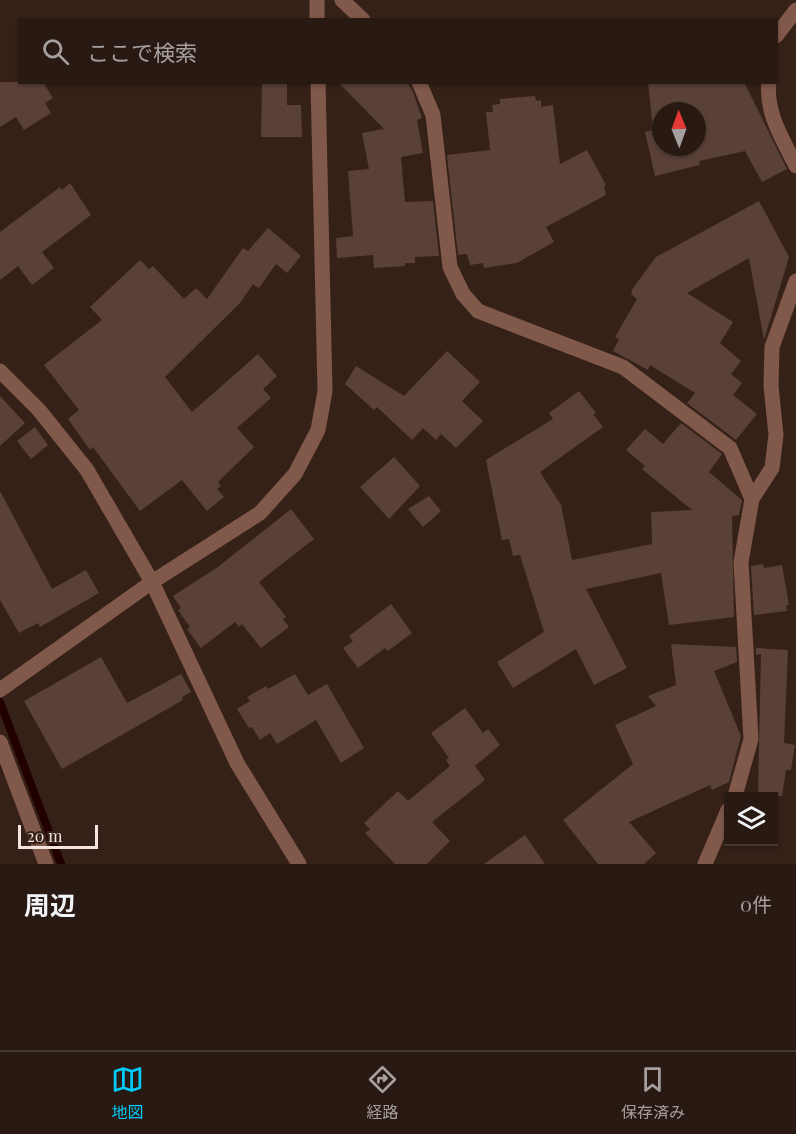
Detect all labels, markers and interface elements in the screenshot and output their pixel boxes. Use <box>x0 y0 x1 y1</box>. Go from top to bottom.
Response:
search box <box>18 18 778 84</box>
icon: search <box>39 35 72 68</box>
text: ここで検索 <box>87 37 197 67</box>
north arrow <box>652 102 706 156</box>
map controls <box>724 792 778 846</box>
button: layers <box>724 792 778 846</box>
scale bar <box>18 822 98 850</box>
text: 20 m <box>27 825 62 846</box>
text: 周辺 <box>24 887 76 922</box>
text: 0件 <box>740 890 772 917</box>
tab: 地図 <box>111 1063 144 1123</box>
tab: 経路 <box>366 1063 399 1123</box>
tab: 保存済み <box>621 1063 685 1123</box>

